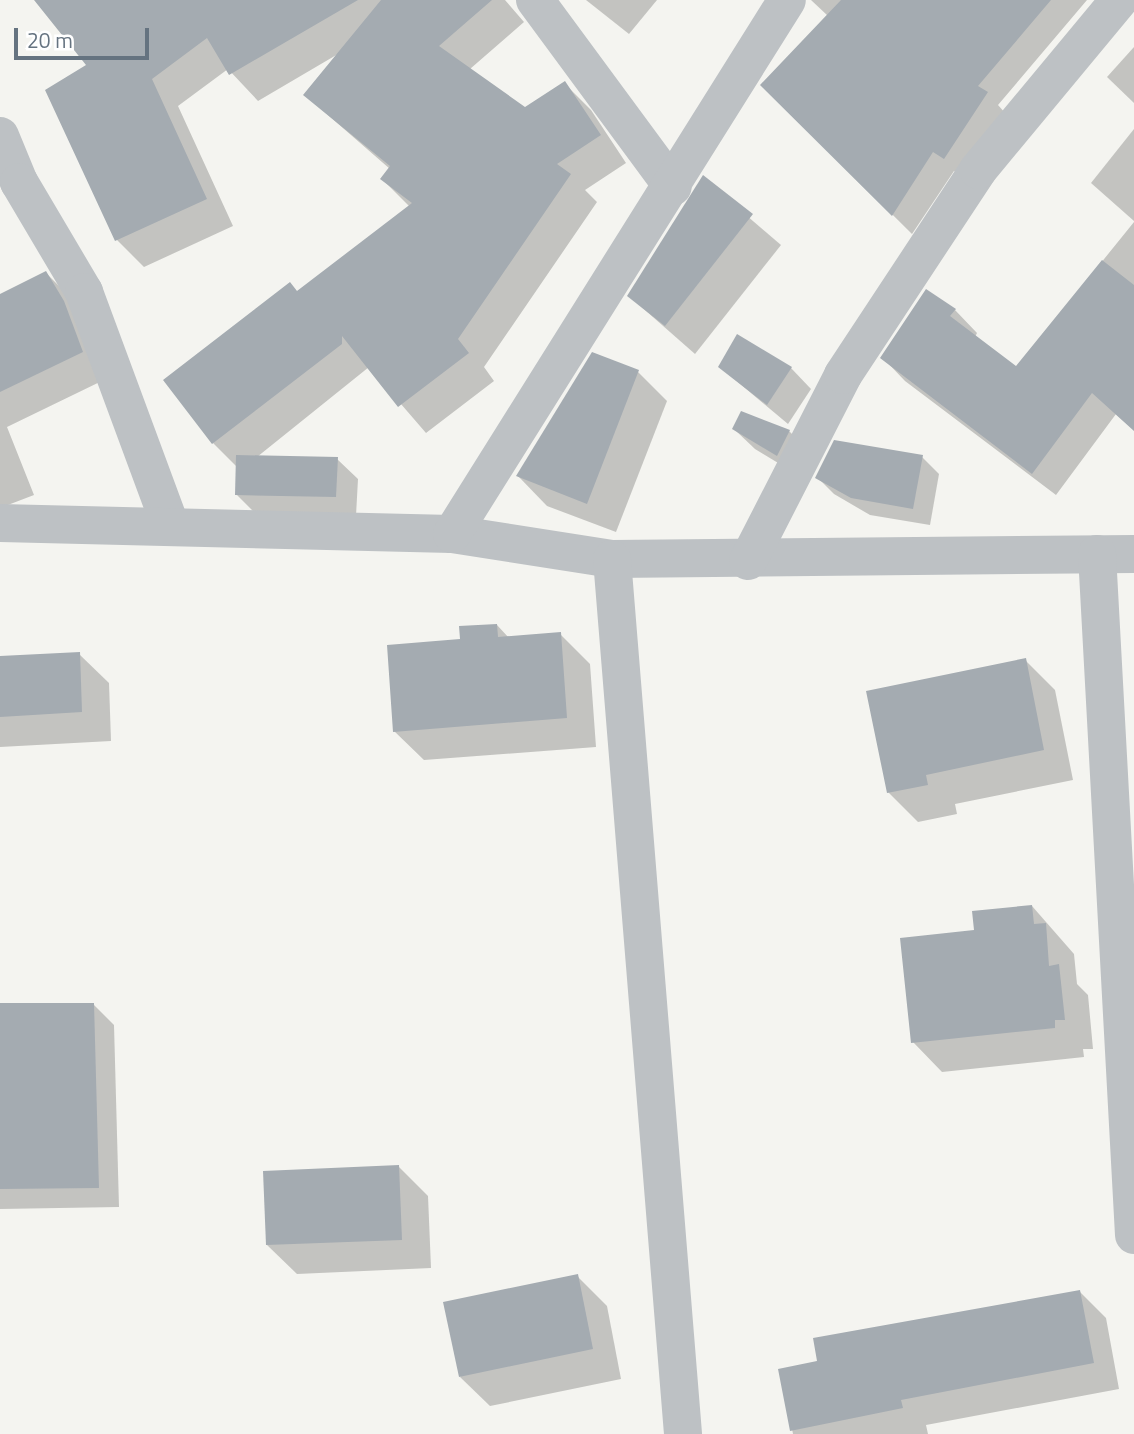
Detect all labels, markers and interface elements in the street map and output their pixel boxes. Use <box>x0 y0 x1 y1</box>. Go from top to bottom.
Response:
scale bar <box>18 14 152 58</box>
text: 20 m <box>27 24 73 56</box>

